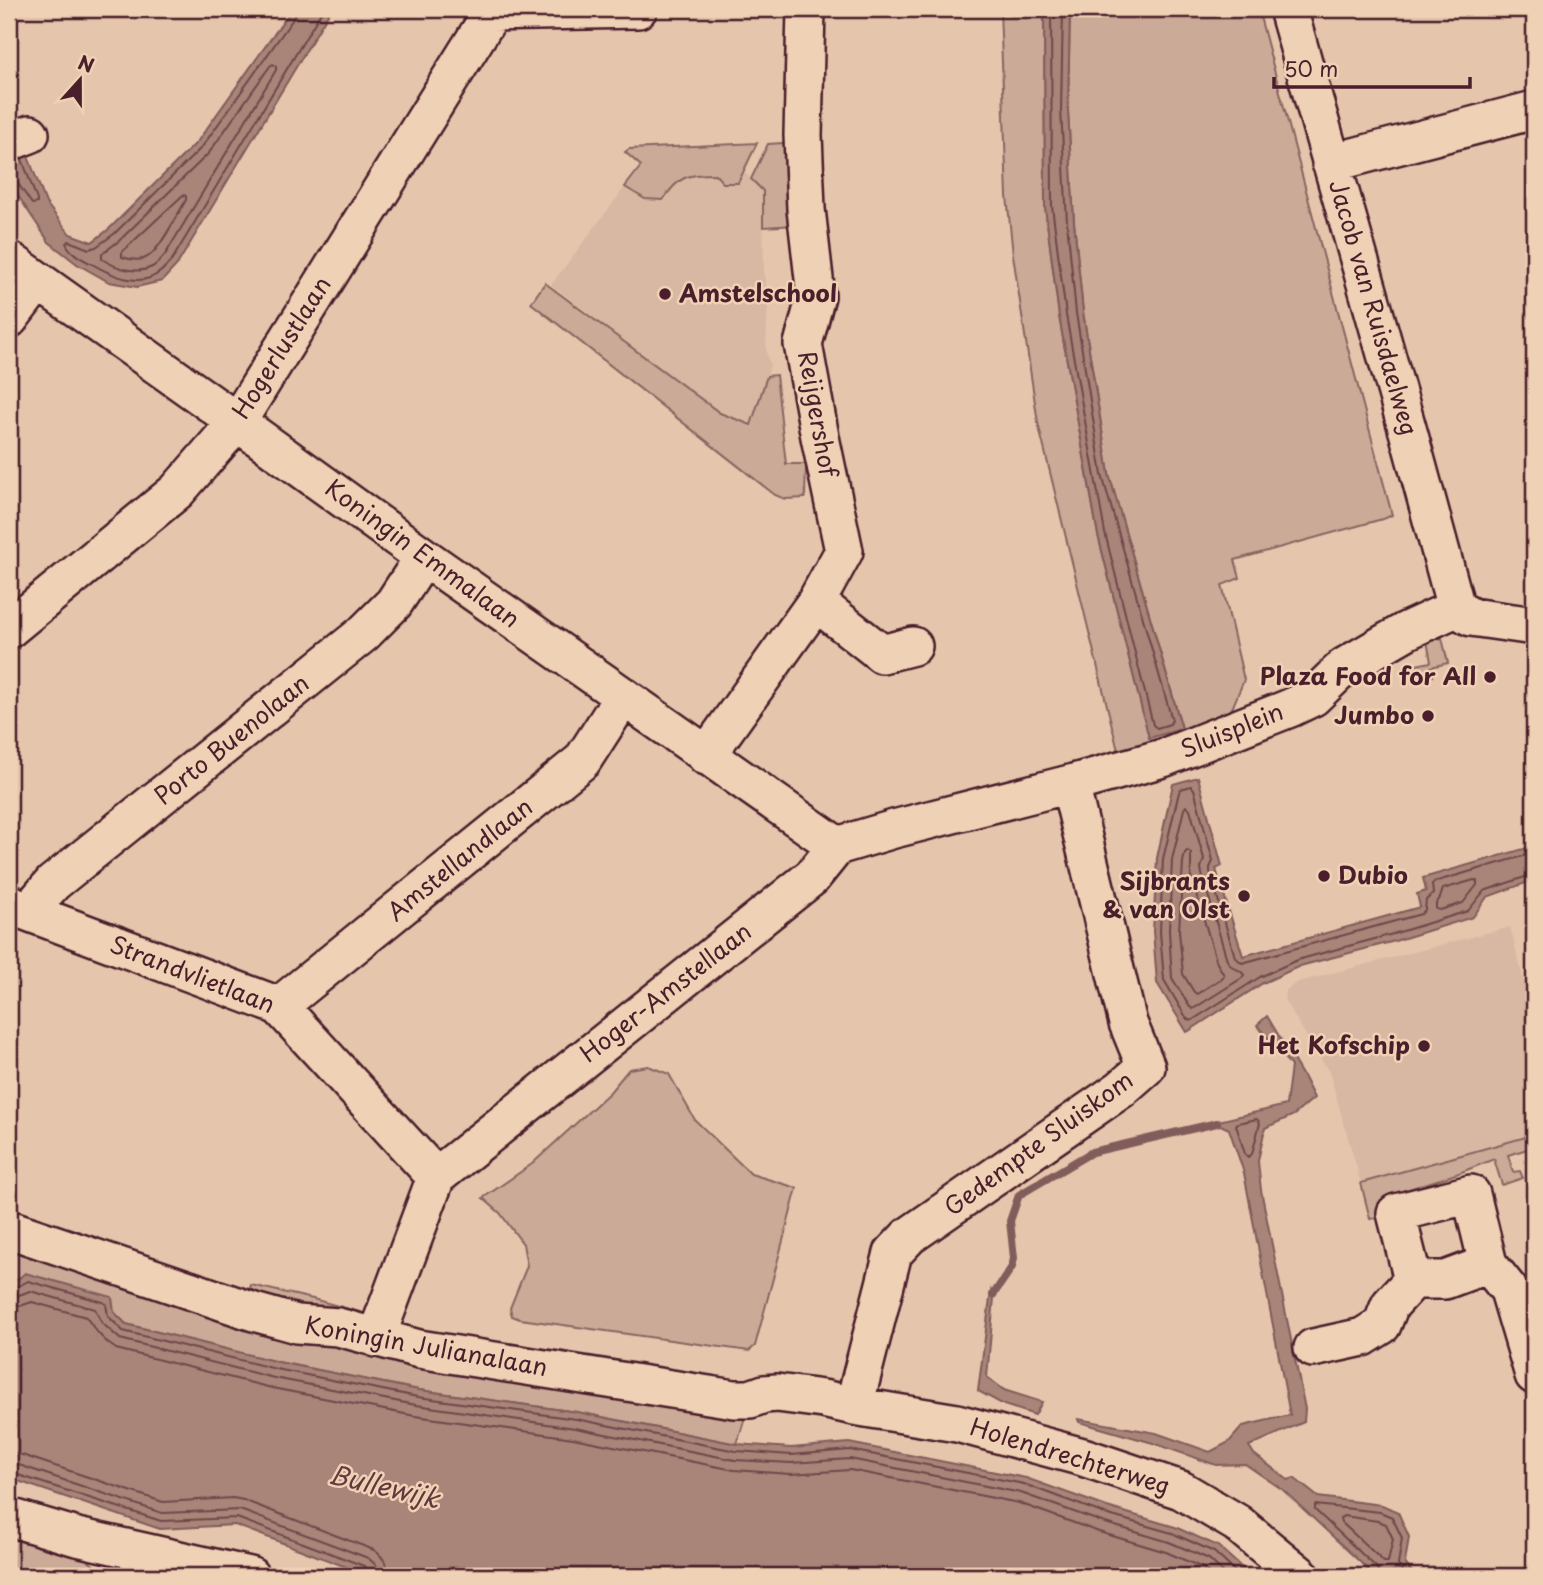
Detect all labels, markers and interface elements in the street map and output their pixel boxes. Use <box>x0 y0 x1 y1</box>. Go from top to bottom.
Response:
north arrow <box>46 46 116 116</box>
scale bar <box>1274 46 1470 90</box>
text: N <box>74 47 98 79</box>
text: 50 m <box>1284 52 1338 84</box>
street label: Jacob van Ruisdaelweg <box>1321 175 1429 440</box>
street label: Hogerlustlaan <box>222 269 339 425</box>
place label: Amstelschool <box>678 274 837 310</box>
marker: Amstelschool <box>657 286 673 302</box>
street label: Reijgershof <box>790 348 848 481</box>
street label: Koningin Emmalaan <box>318 469 528 636</box>
place label: Plaza Food for All <box>1260 657 1476 693</box>
street label: Porto Buenolaan <box>146 665 316 812</box>
marker: Plaza Food for All <box>1482 669 1498 685</box>
street label: Sluisplein <box>1174 692 1288 766</box>
place label: Jumbo <box>1334 696 1414 732</box>
marker: Jumbo <box>1420 708 1436 724</box>
street label: Amstellandlaan <box>378 788 539 929</box>
place label: Dubio <box>1338 856 1408 892</box>
place label: Sijbrants & van Olst <box>1102 862 1230 926</box>
marker: Dubio <box>1316 868 1332 884</box>
marker: Sijbrants & van Olst <box>1236 888 1252 904</box>
street label: Hoger-Amstellaan <box>571 913 758 1070</box>
street label: Strandvlietlaan <box>105 925 280 1021</box>
place label: Het Kofschip <box>1258 1026 1410 1062</box>
marker: Het Kofschip <box>1416 1038 1432 1054</box>
street label: Gedempte Sluiskom <box>936 1061 1140 1223</box>
street label: Koningin Julianalaan <box>302 1306 551 1384</box>
street label: Holendrechterweg <box>966 1407 1175 1503</box>
water label: Bullewijk <box>325 1454 445 1517</box>

